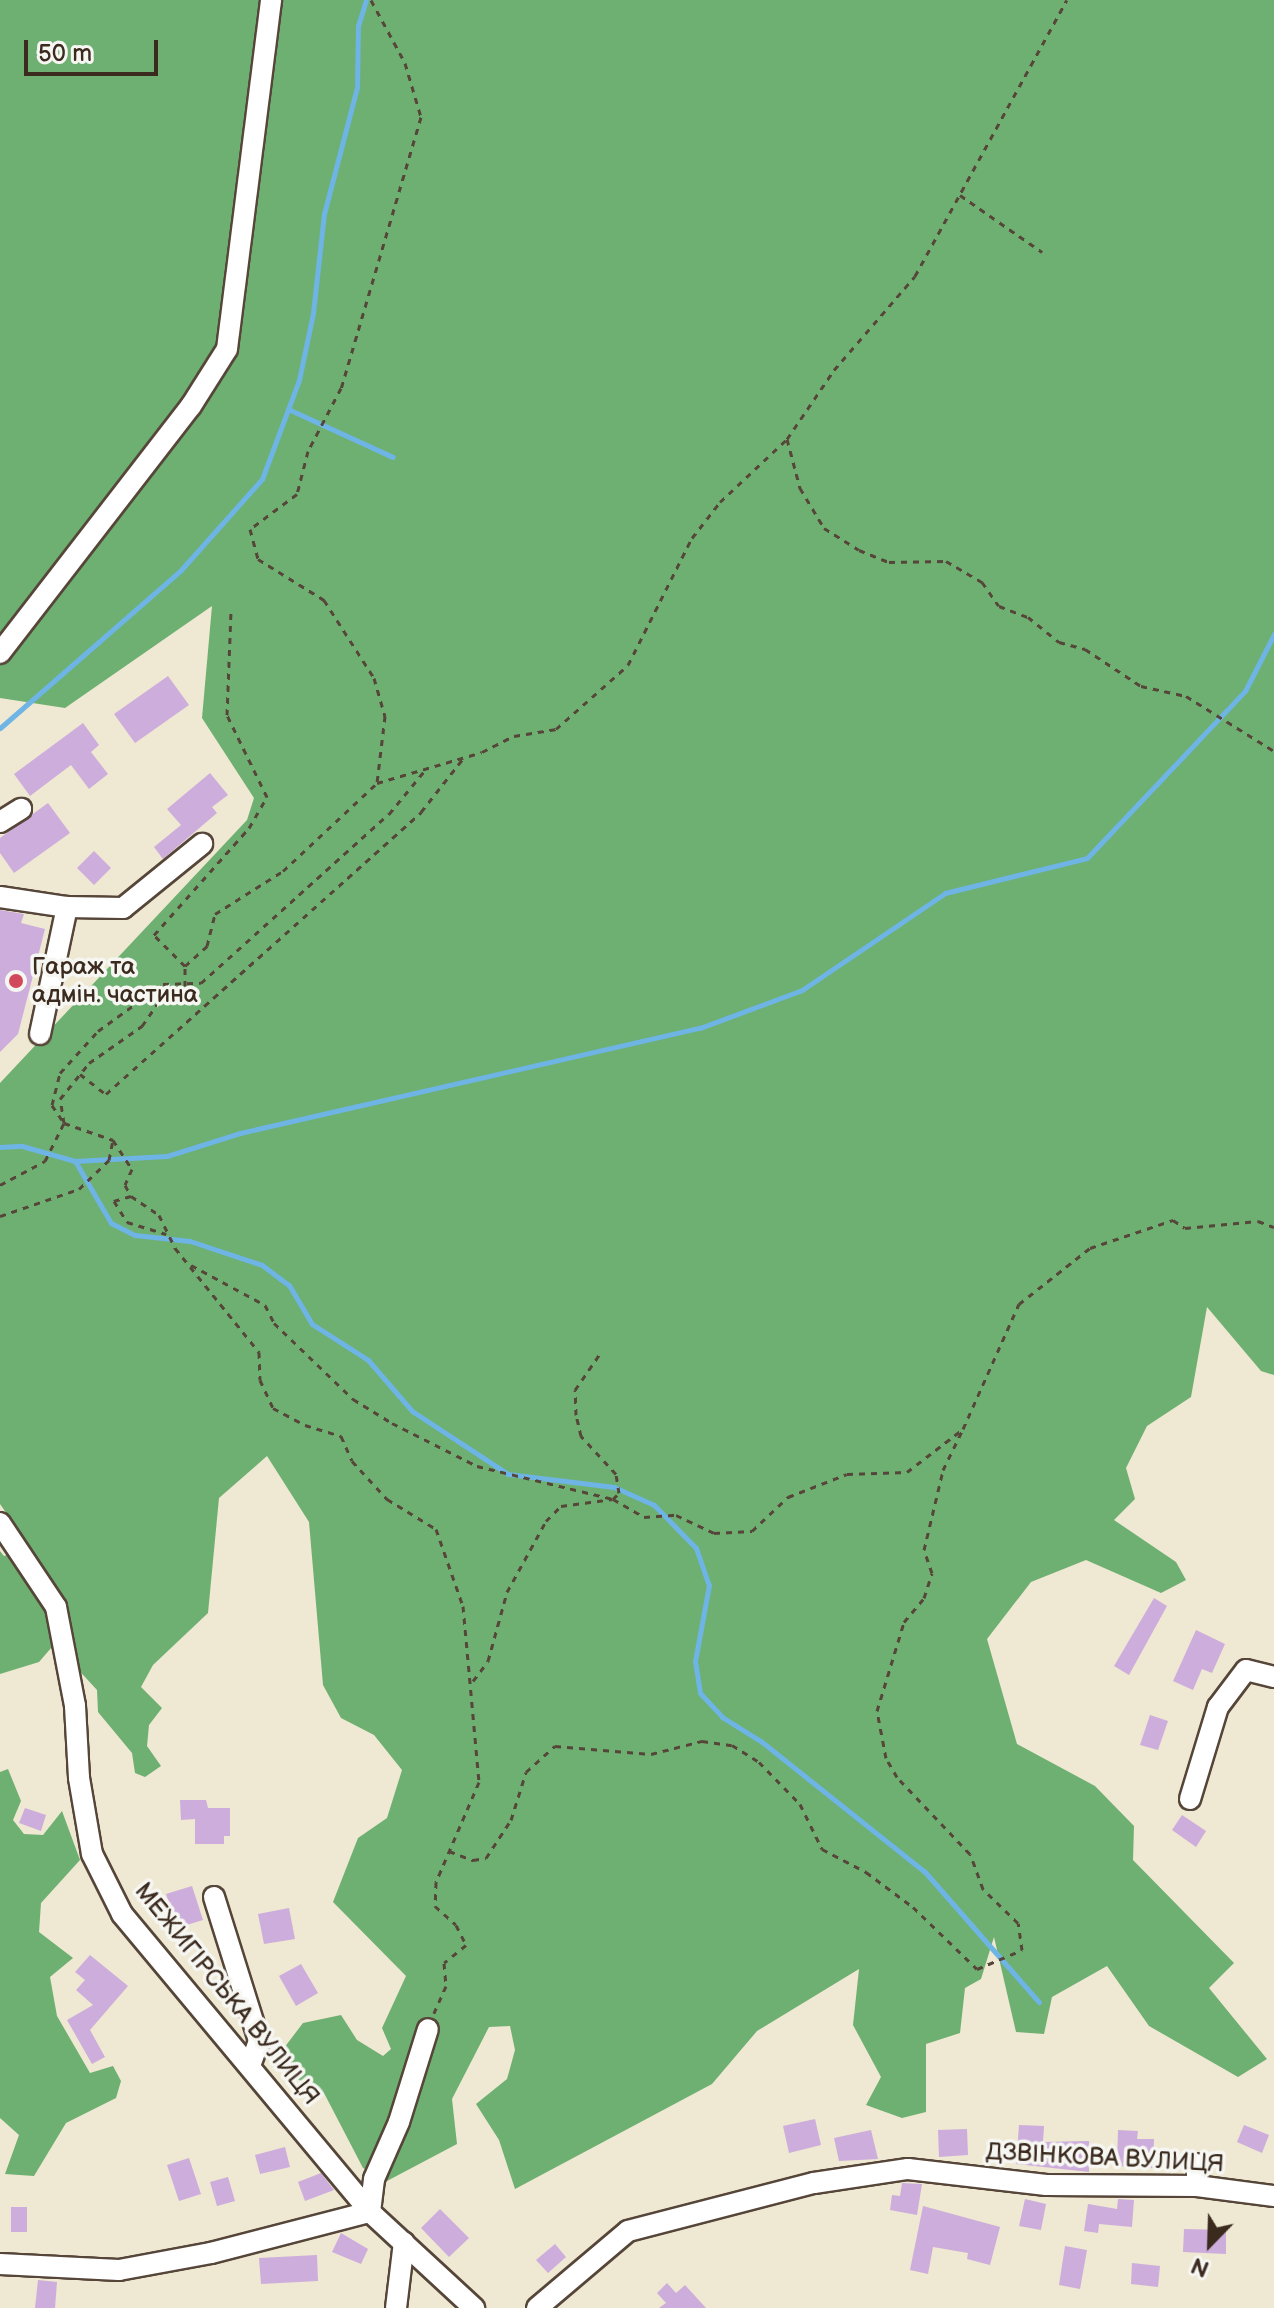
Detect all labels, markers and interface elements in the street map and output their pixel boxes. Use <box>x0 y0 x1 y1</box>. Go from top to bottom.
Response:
scale bar <box>28 24 162 74</box>
text: 50 m <box>38 39 92 68</box>
place label: Гараж та адмін. частина <box>32 953 198 1009</box>
marker: Гараж та адмін. частина <box>7 972 25 990</box>
street label: МЕЖИГІРСЬКА ВУЛИЦЯ <box>129 1877 325 2111</box>
street label: ДЗВІНКОВА ВУЛИЦЯ <box>985 2137 1225 2179</box>
north arrow <box>1170 2204 1250 2284</box>
text: N <box>1188 2251 1213 2282</box>

